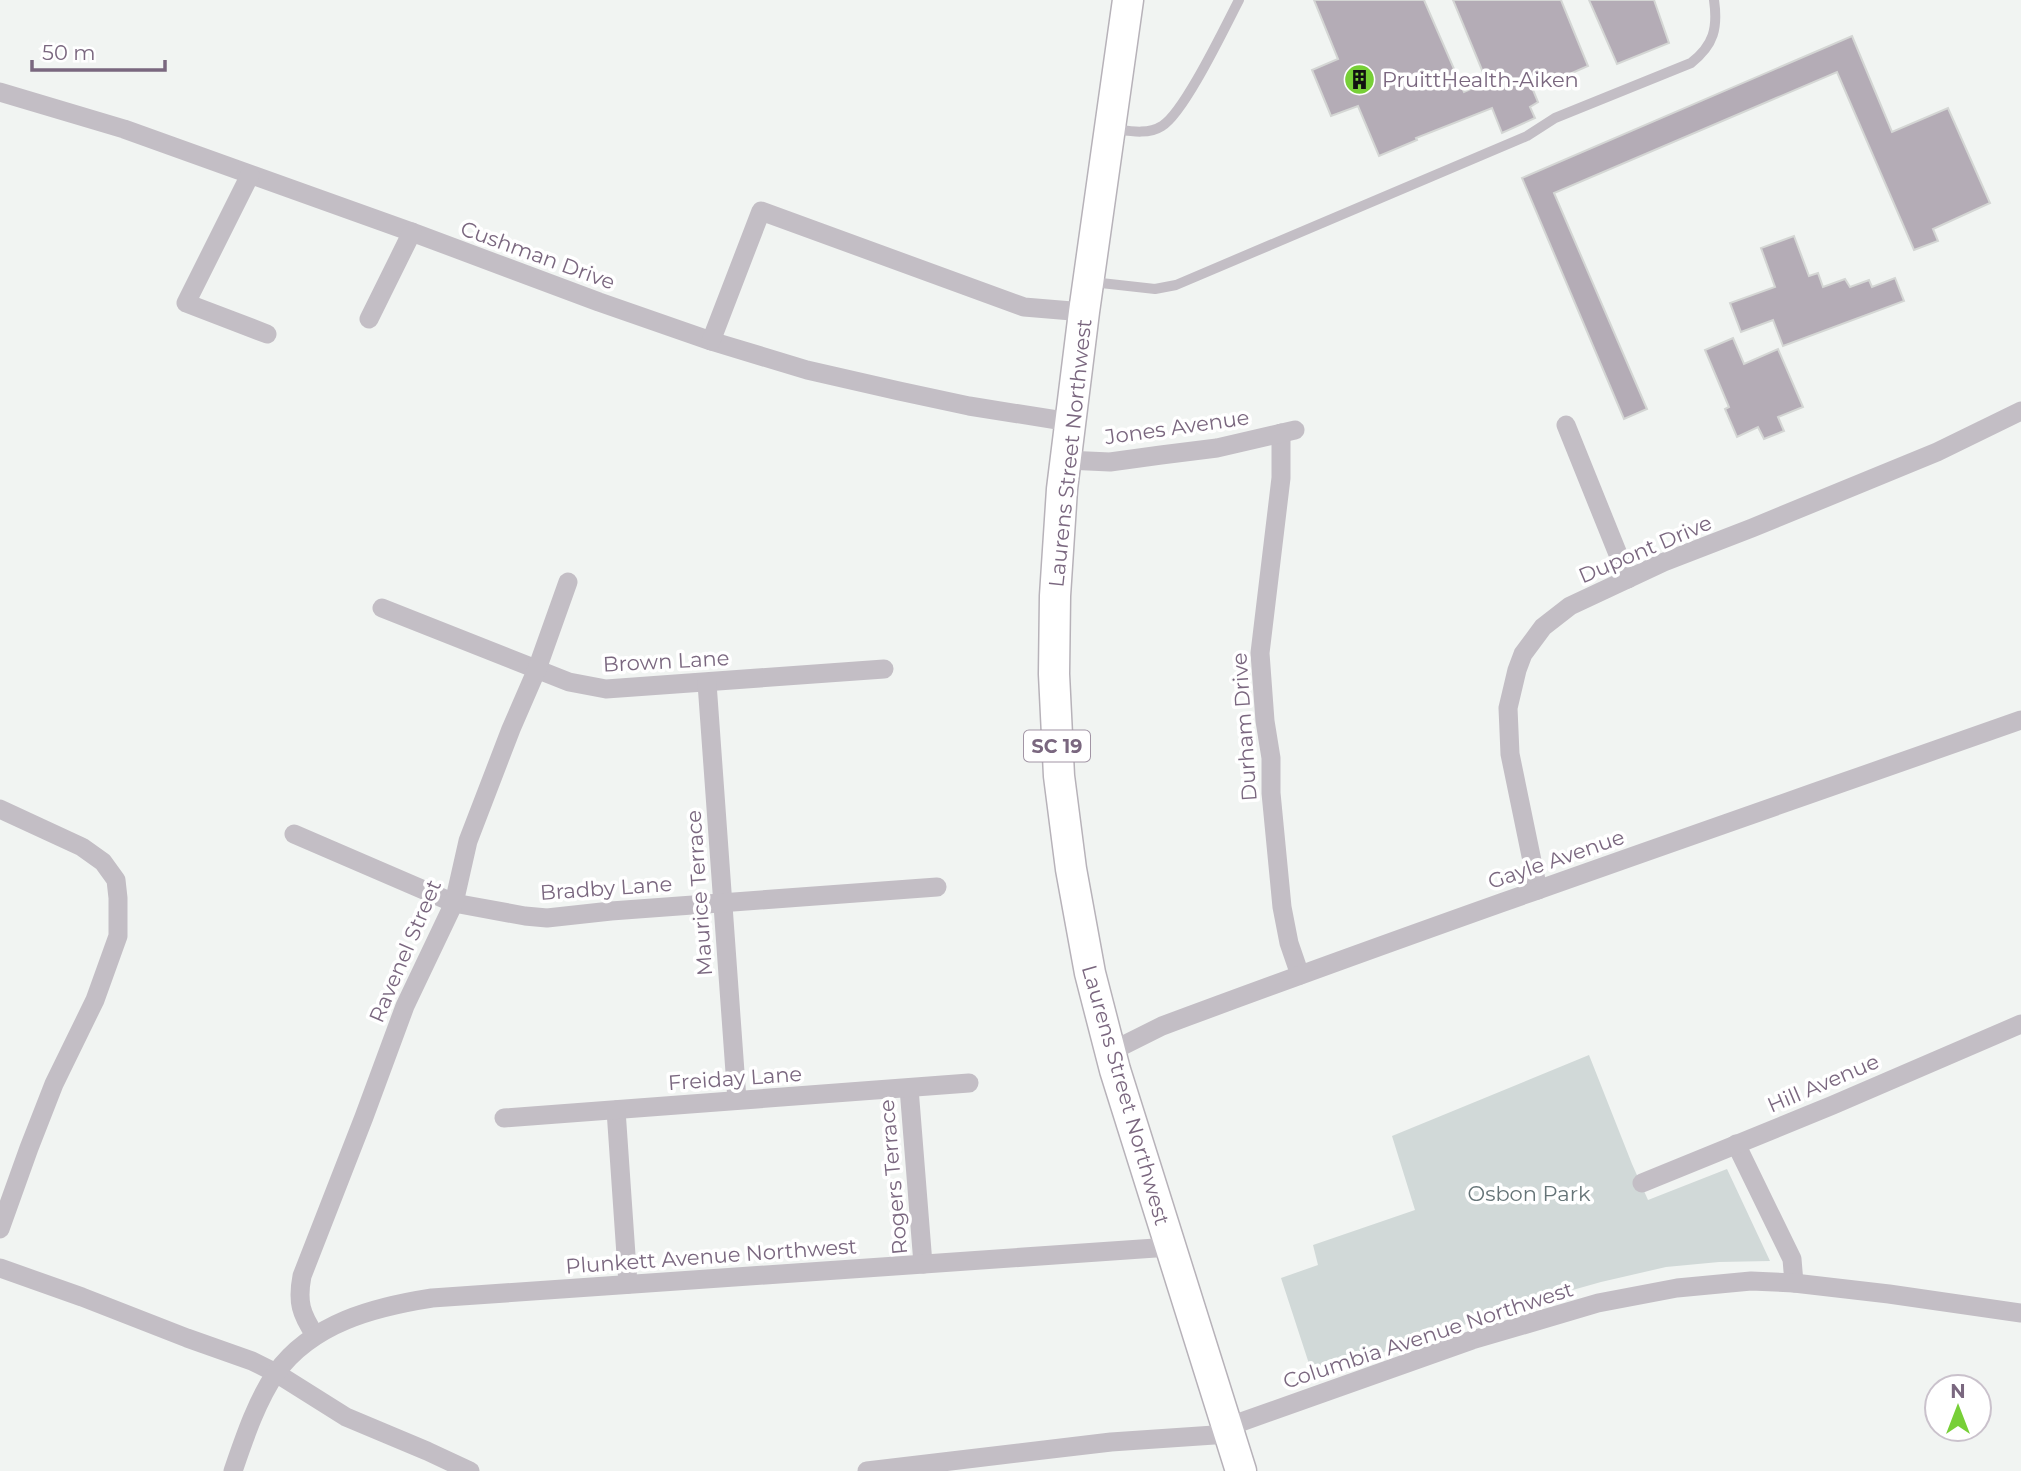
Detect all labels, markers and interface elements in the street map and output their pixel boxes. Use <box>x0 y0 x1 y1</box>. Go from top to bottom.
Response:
scale bar <box>32 28 164 72</box>
text: 50 m <box>42 40 96 65</box>
building icon: PruittHealth-Aiken <box>1342 62 1376 96</box>
place label: PruittHealth-Aiken <box>1382 67 1579 92</box>
street label: Cushman Drive <box>457 215 619 295</box>
street label: Laurens Street Northwest <box>1043 318 1097 588</box>
street label: Jones Avenue <box>1102 404 1251 450</box>
street label: Dupont Drive <box>1575 510 1715 588</box>
street label: Brown Lane <box>602 645 730 677</box>
street label: Durham Drive <box>1226 652 1262 802</box>
road number: SC 19 <box>1024 730 1090 762</box>
street label: Maurice Terrace <box>681 809 717 977</box>
street label: Gayle Avenue <box>1484 824 1628 894</box>
street label: Bradby Lane <box>539 871 673 905</box>
street label: Ravenel Street <box>364 876 446 1026</box>
street label: Laurens Street Northwest <box>1077 962 1175 1228</box>
street label: Hill Avenue <box>1763 1048 1883 1118</box>
street label: Freiday Lane <box>667 1061 803 1095</box>
street label: Rogers Terrace <box>874 1098 912 1256</box>
park label: Osbon Park <box>1468 1181 1591 1206</box>
street label: Plunkett Avenue Northwest <box>565 1233 857 1279</box>
street label: Columbia Avenue Northwest <box>1280 1276 1576 1394</box>
north arrow <box>1923 1373 1993 1443</box>
text: N <box>1950 1380 1966 1403</box>

